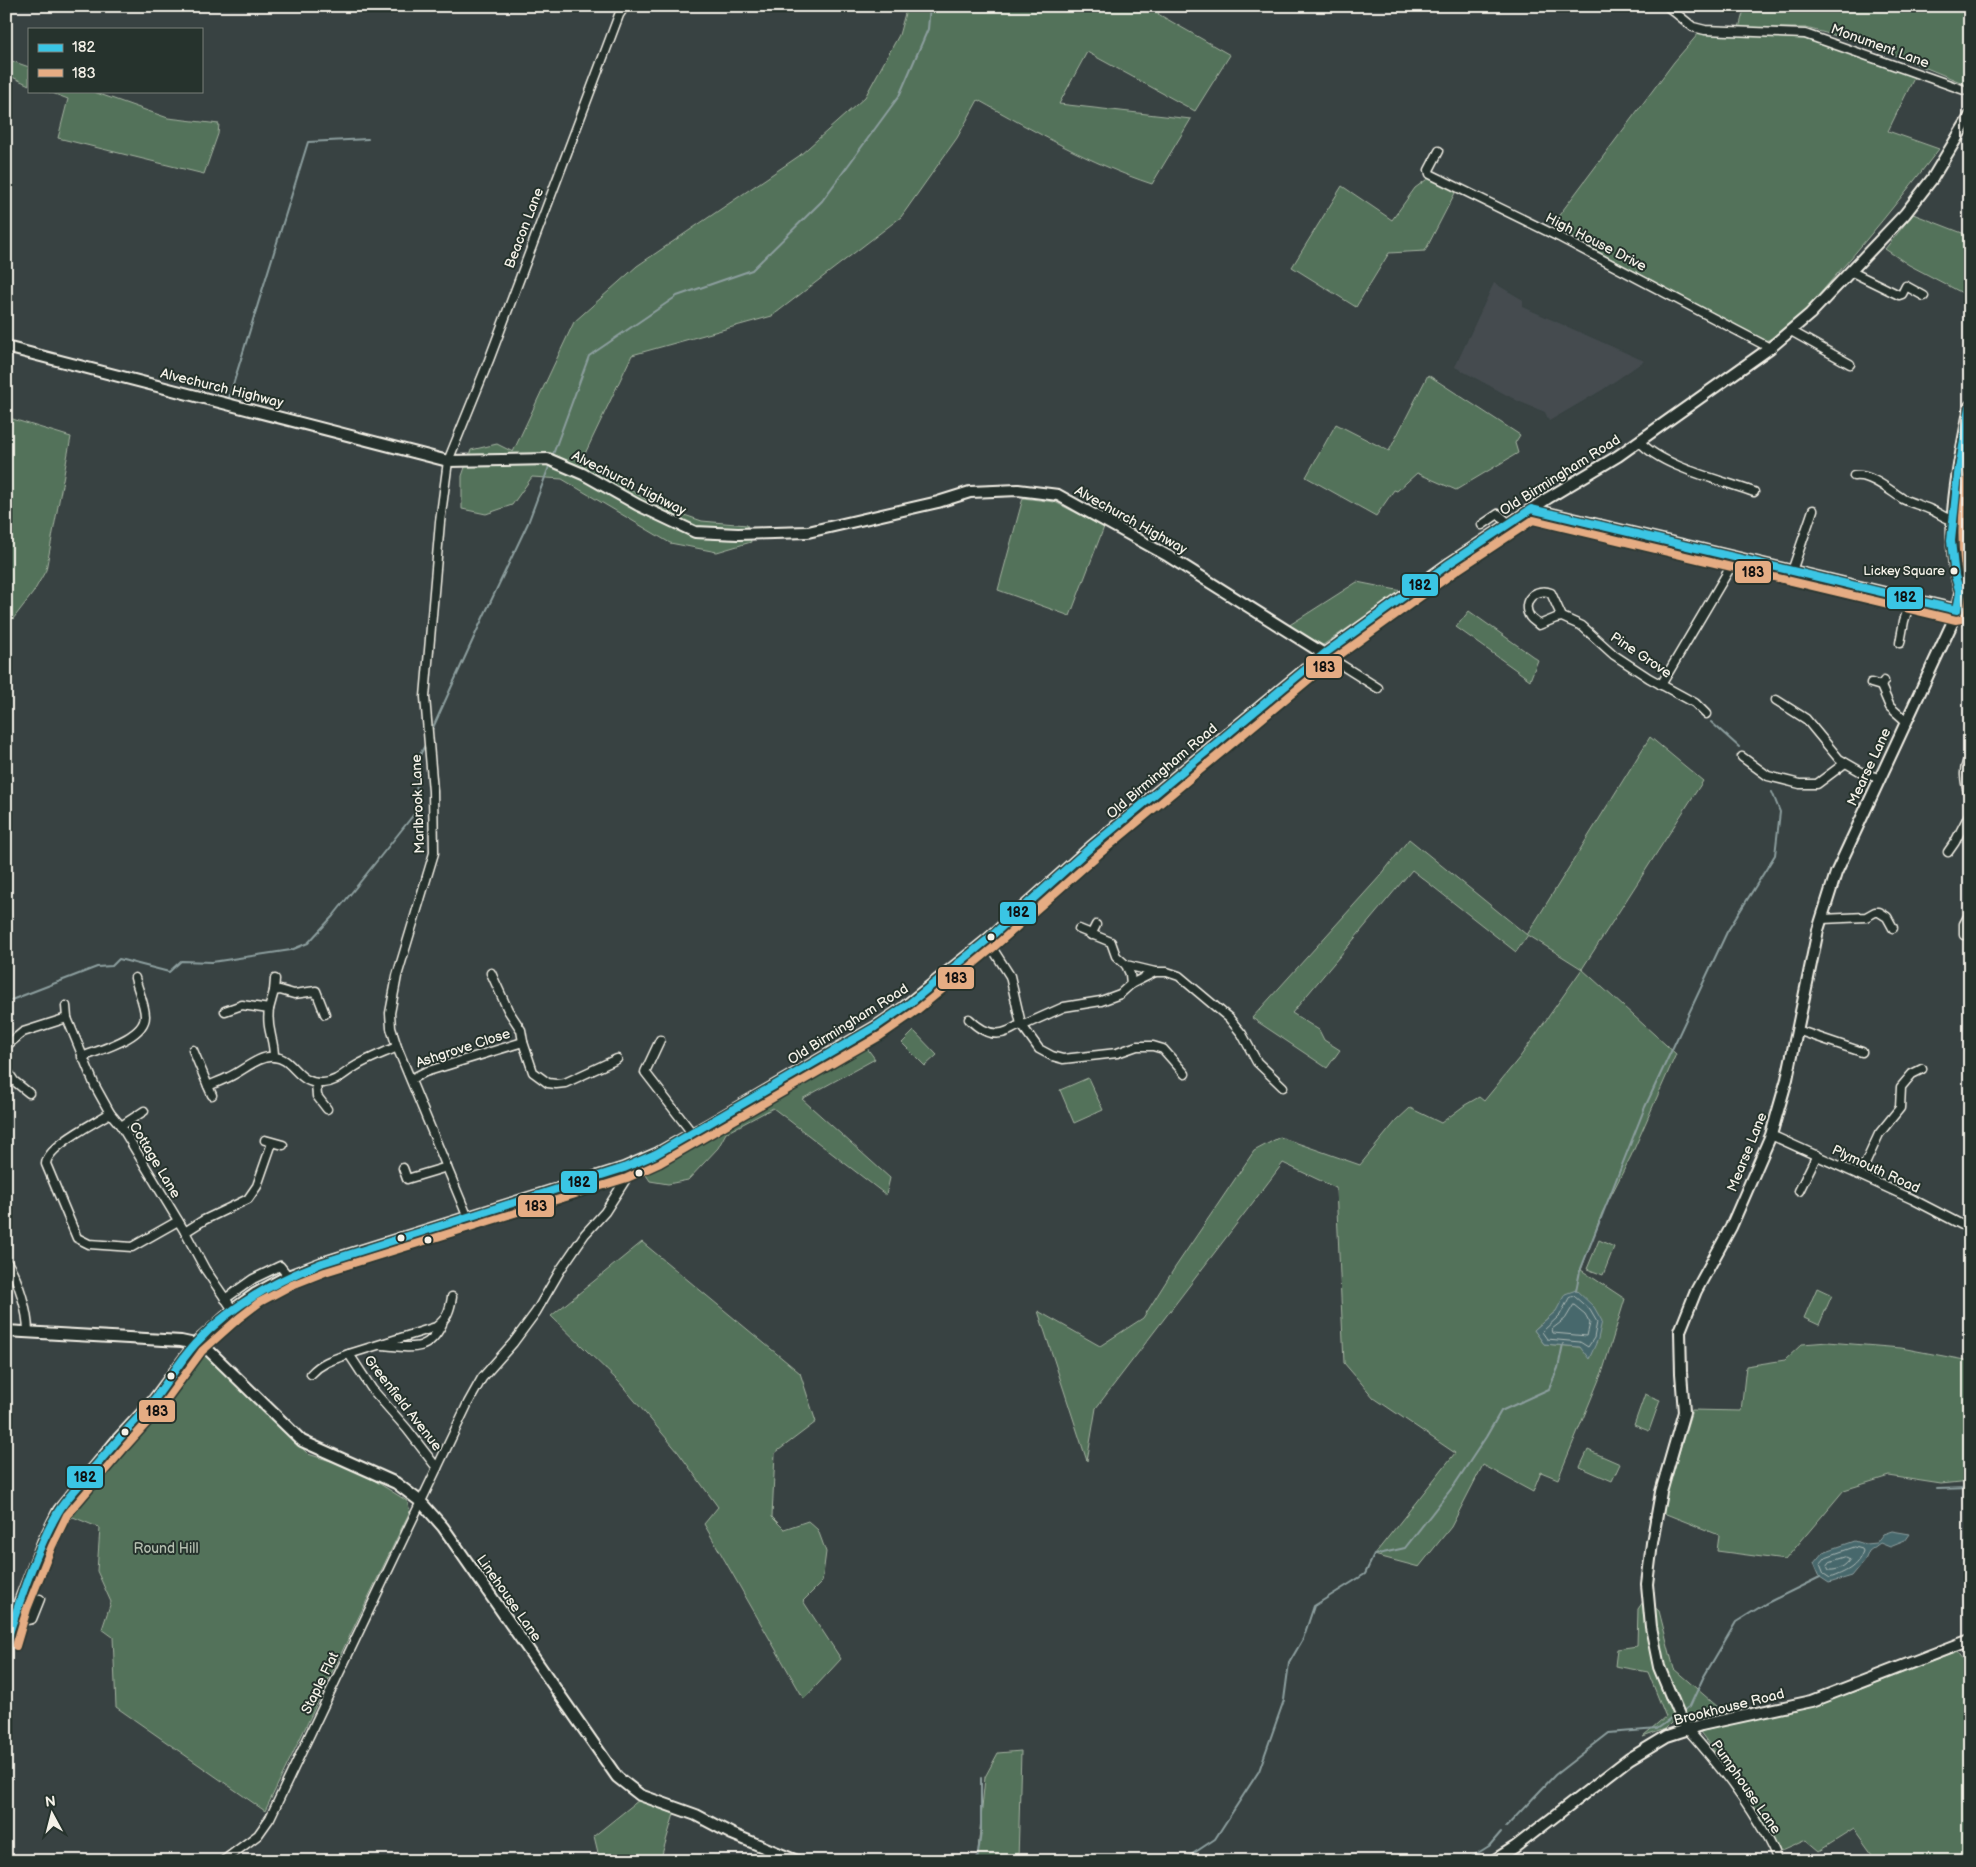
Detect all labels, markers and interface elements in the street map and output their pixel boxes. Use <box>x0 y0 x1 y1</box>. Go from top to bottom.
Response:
street label: Monument Lane <box>1829 20 1931 72</box>
legend <box>28 28 202 92</box>
text: 182 <box>72 38 96 57</box>
text: 183 <box>72 64 96 83</box>
street label: Beacon Lane <box>501 185 547 271</box>
street label: High House Drive <box>1543 209 1649 275</box>
street label: Alvechurch Highway <box>159 365 286 412</box>
street label: Old Birmingham Road <box>1497 431 1623 519</box>
street label: Alvechurch Highway <box>569 447 690 519</box>
street label: Alvechurch Highway <box>1072 482 1191 558</box>
line badge: 183 <box>1734 560 1772 584</box>
place label: Lickey Square <box>1863 563 1945 579</box>
text: 183 <box>1742 564 1764 581</box>
marker: Lickey Square <box>1949 566 1959 576</box>
line badge: 182 <box>1401 573 1439 597</box>
text: 182 <box>1409 577 1432 594</box>
line badge: 182 <box>1886 586 1924 610</box>
text: 182 <box>1894 589 1917 606</box>
street label: Pine Grove <box>1607 628 1675 682</box>
line badge: 183 <box>1305 655 1343 679</box>
text: 183 <box>1313 659 1335 676</box>
street label: Old Birmingham Road <box>1103 720 1221 822</box>
street label: Mearse Lane <box>1844 725 1894 809</box>
street label: Marlbrook Lane <box>408 754 428 854</box>
line badge: 182 <box>999 901 1037 925</box>
text: 182 <box>1007 904 1030 921</box>
unlabelled marker <box>986 932 996 942</box>
line badge: 183 <box>937 966 975 990</box>
text: 183 <box>945 970 967 987</box>
street label: Old Birmingham Road <box>785 980 911 1068</box>
street label: Ashgrove Close <box>414 1025 512 1071</box>
street label: Mearse Lane <box>1723 1110 1771 1194</box>
street label: Cottage Lane <box>126 1119 184 1201</box>
street label: Plymouth Road <box>1829 1141 1923 1197</box>
unlabelled marker <box>634 1168 644 1178</box>
line badge: 182 <box>560 1170 598 1194</box>
text: 182 <box>568 1174 591 1191</box>
line badge: 183 <box>517 1194 555 1218</box>
text: 183 <box>525 1198 547 1215</box>
unlabelled marker <box>396 1233 406 1243</box>
unlabelled marker <box>423 1235 433 1245</box>
street label: Greenfield Avenue <box>360 1352 446 1454</box>
unlabelled marker <box>166 1371 176 1381</box>
line badge: 183 <box>138 1399 176 1423</box>
text: 183 <box>146 1403 168 1420</box>
unlabelled marker <box>120 1427 130 1437</box>
line badge: 182 <box>66 1465 104 1489</box>
text: 182 <box>74 1469 97 1486</box>
park label: Round Hill <box>133 1540 199 1557</box>
street label: Linehouse Lane <box>473 1551 545 1645</box>
street label: Staple Flat <box>298 1648 343 1717</box>
street label: Brookhouse Road <box>1672 1685 1786 1729</box>
street label: Pumphouse Lane <box>1707 1737 1785 1837</box>
north arrow <box>28 1790 78 1840</box>
text: N <box>44 1793 57 1811</box>

